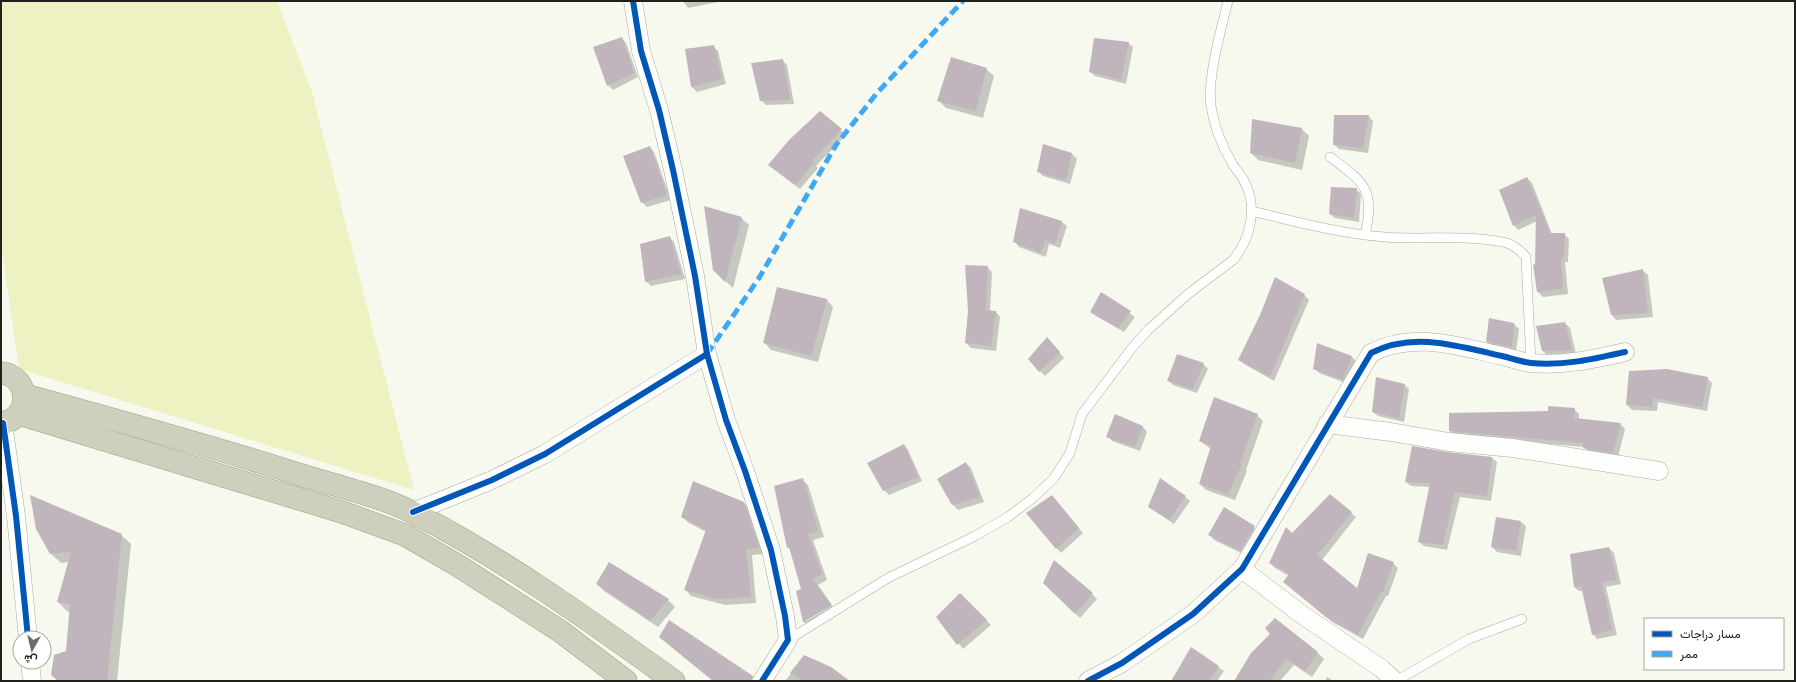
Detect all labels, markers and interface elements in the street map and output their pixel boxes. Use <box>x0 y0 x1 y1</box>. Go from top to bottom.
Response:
legend <box>1644 618 1784 670</box>
text: مسار دراجات <box>1680 627 1741 642</box>
north arrow <box>12 630 52 670</box>
text: ممر <box>1679 647 1698 662</box>
text: ش <box>23 652 38 667</box>

